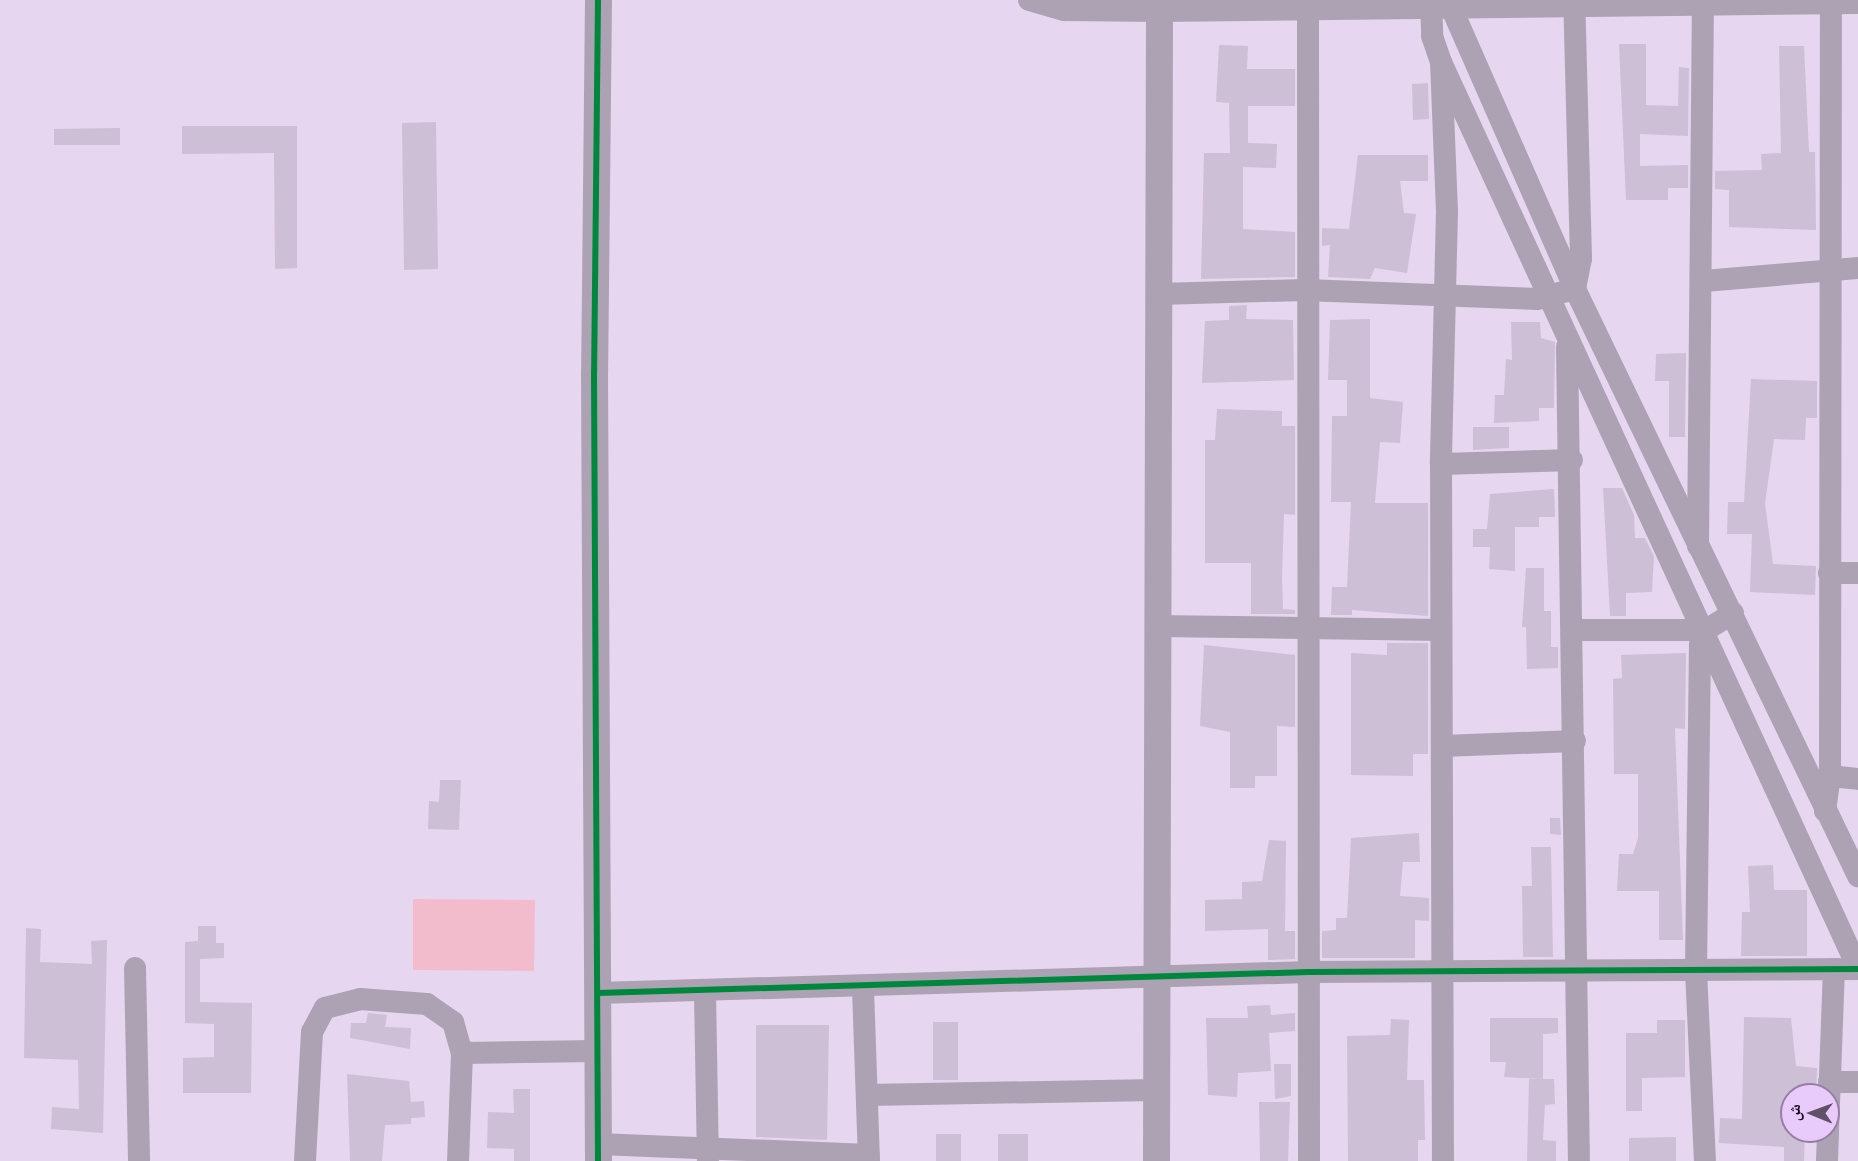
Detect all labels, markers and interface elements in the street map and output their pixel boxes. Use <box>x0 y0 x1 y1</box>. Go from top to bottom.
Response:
north arrow <box>1780 1083 1840 1143</box>
text: ش <box>1784 1104 1804 1121</box>

